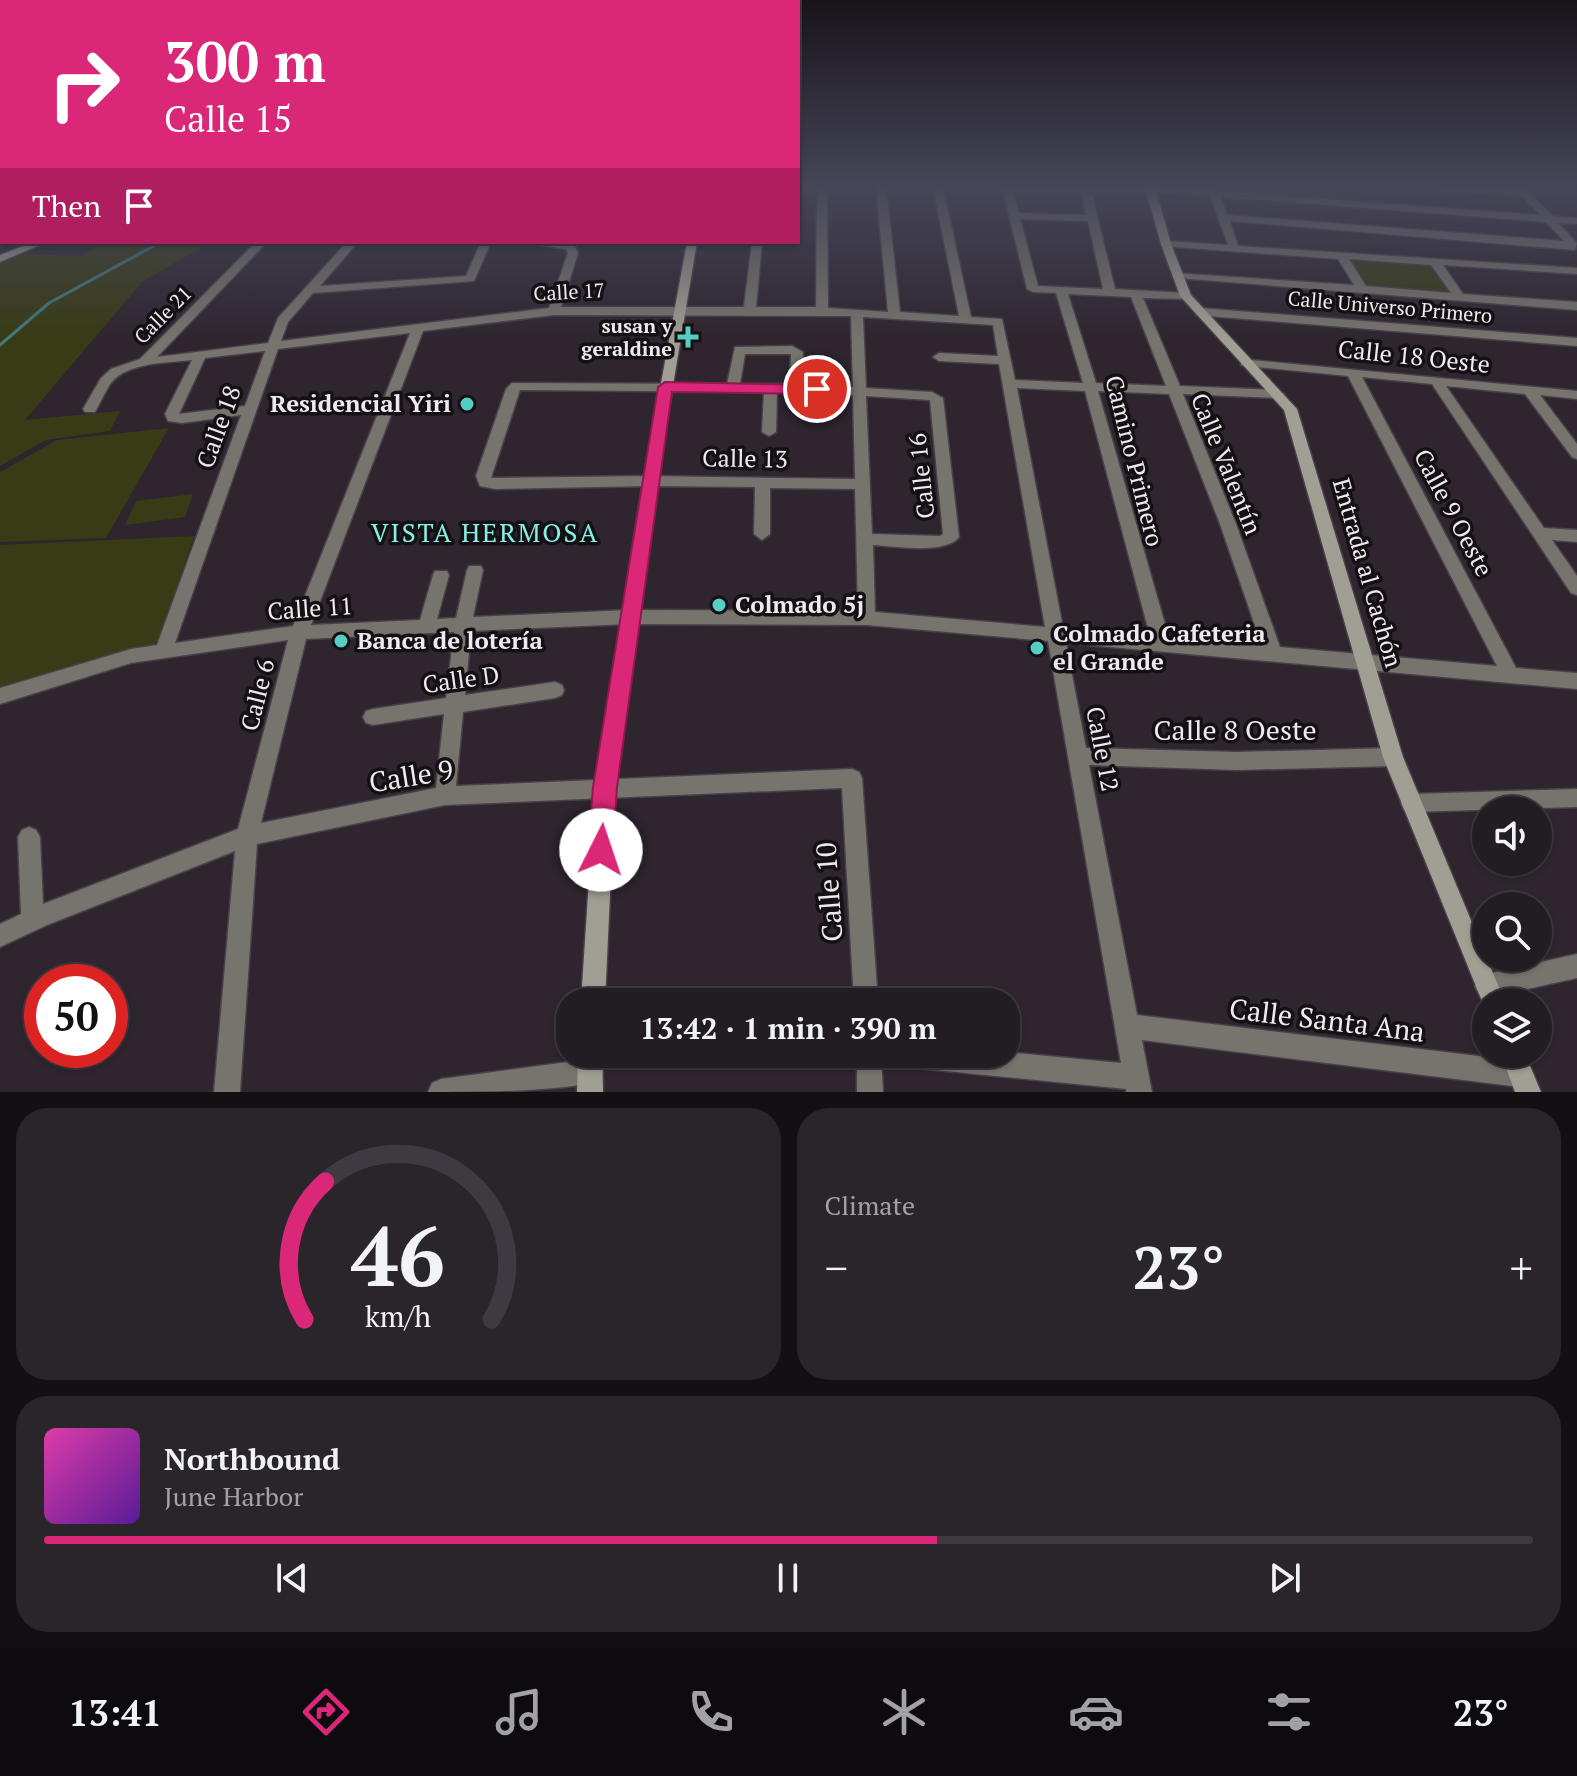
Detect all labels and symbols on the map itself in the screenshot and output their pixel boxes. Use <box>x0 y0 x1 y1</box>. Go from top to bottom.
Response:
street label: Calle 17 <box>533 276 605 307</box>
street label: Calle 21 <box>128 280 197 349</box>
street label: Calle Universo Primero <box>1287 284 1493 329</box>
place label: susan y geraldine <box>581 312 672 362</box>
marker: susan y geraldine <box>679 328 697 346</box>
street label: Calle 18 Oeste <box>1337 332 1492 380</box>
pin <box>783 355 851 423</box>
street label: Camino Primero <box>1098 372 1172 549</box>
street label: Calle 18 <box>188 381 248 472</box>
place label: Residencial Yiri <box>270 387 451 419</box>
street label: Calle Valentín <box>1184 388 1270 539</box>
marker: Residencial Yiri <box>458 395 476 413</box>
street label: Calle 16 <box>901 432 941 520</box>
street label: Calle 13 <box>702 441 788 475</box>
street label: Calle 9 Oeste <box>1407 443 1501 582</box>
street label: Entrada al Cachón <box>1326 474 1410 671</box>
district label: VISTA HERMOSA <box>371 515 599 549</box>
place label: Colmado 5j <box>735 588 864 620</box>
street label: Calle 11 <box>266 589 354 627</box>
marker: Colmado 5j <box>710 596 728 614</box>
place label: Colmado Cafeteria el Grande <box>1053 617 1266 677</box>
place label: Banca de lotería <box>357 624 543 656</box>
marker: Banca de lotería <box>332 632 350 650</box>
marker: Colmado Cafeteria el Grande <box>1028 639 1046 657</box>
street label: Calle 6 <box>233 655 281 734</box>
street label: Calle D <box>421 658 501 700</box>
street label: Calle 12 <box>1079 704 1127 794</box>
street label: Calle 8 Oeste <box>1153 711 1317 748</box>
street label: Calle 9 <box>366 751 456 800</box>
position arrow <box>559 808 643 892</box>
street label: Calle 10 <box>807 841 850 943</box>
speed limit sign: 50 <box>24 964 128 1068</box>
street label: Calle Santa Ana <box>1227 989 1427 1050</box>

